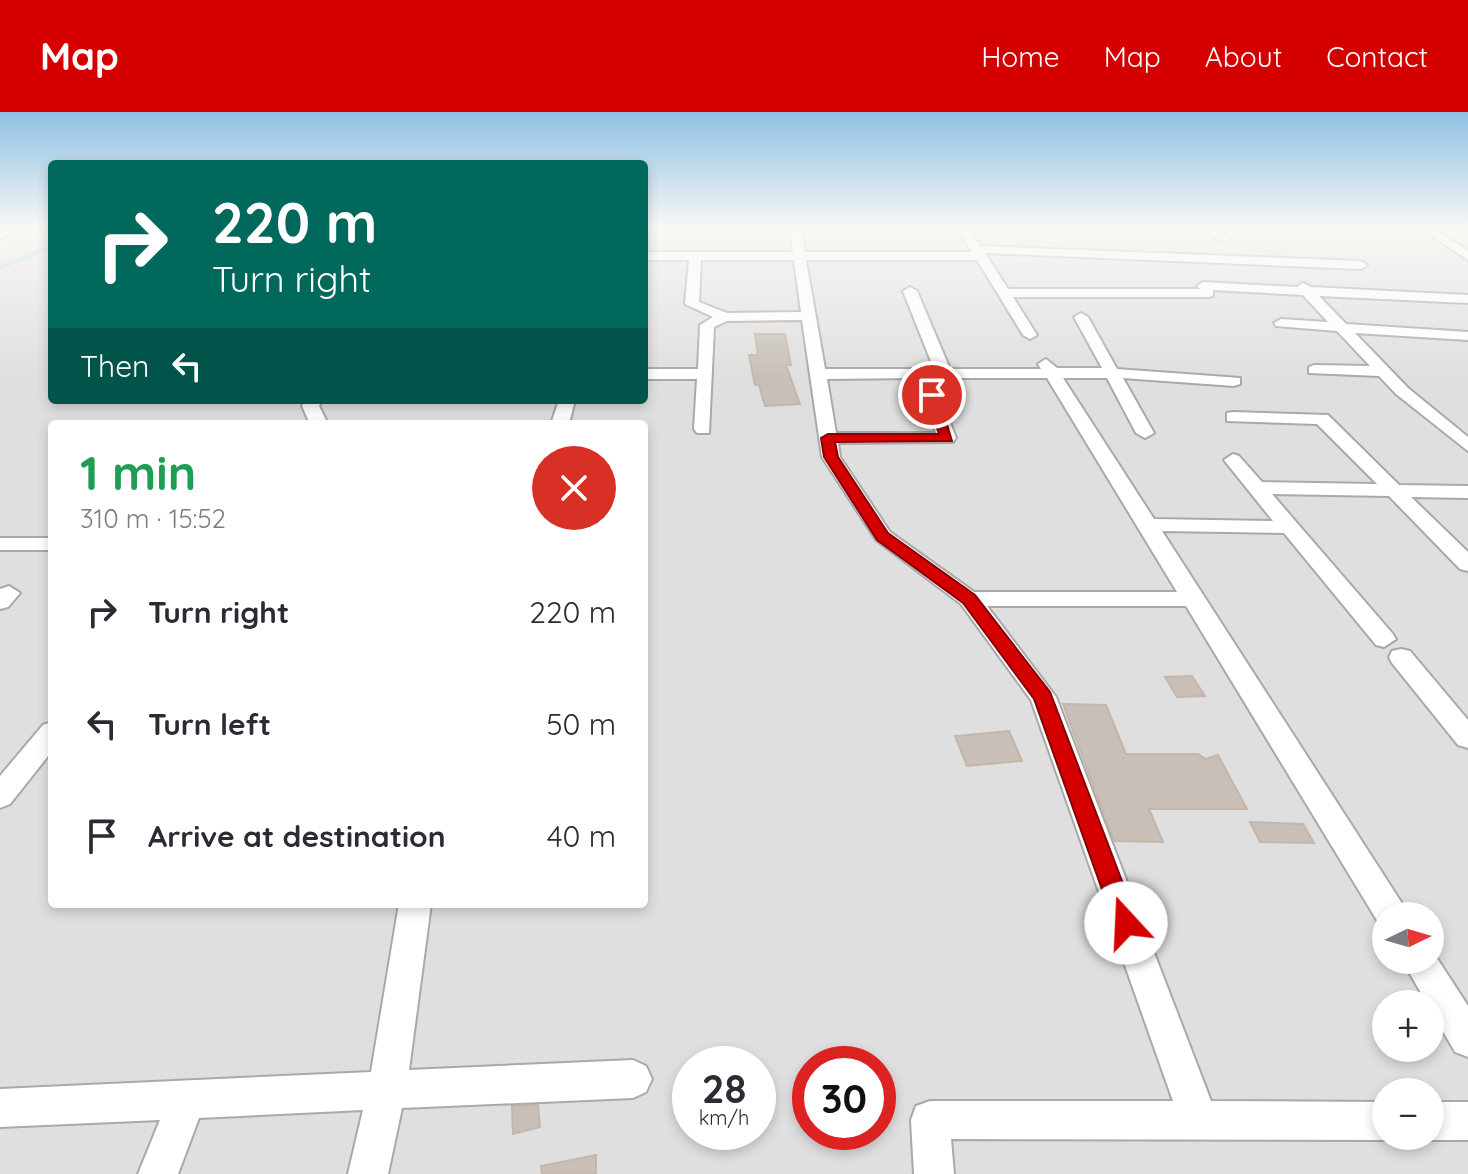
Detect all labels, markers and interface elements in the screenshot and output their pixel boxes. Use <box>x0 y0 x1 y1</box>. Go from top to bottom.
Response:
text: Map <box>40 32 119 80</box>
text: Home <box>981 39 1060 74</box>
text: Map <box>1104 39 1161 74</box>
text: About <box>1205 39 1282 74</box>
text: Contact <box>1326 39 1428 74</box>
text: 220 m <box>212 187 377 257</box>
icon: right <box>80 192 184 296</box>
text: Turn right <box>212 256 371 301</box>
icon: left <box>165 344 209 388</box>
text: Then <box>80 347 149 385</box>
pin <box>898 361 966 429</box>
icon: arrive <box>910 373 954 417</box>
text: 1 min <box>80 442 196 502</box>
button: close <box>532 446 616 530</box>
text: 310 m · 15:52 <box>80 502 226 535</box>
icon: right <box>80 590 124 634</box>
text: Turn right <box>148 593 289 631</box>
text: 220 m <box>529 593 616 631</box>
icon: left <box>80 702 124 746</box>
text: Turn left <box>148 705 271 743</box>
text: 50 m <box>546 705 616 743</box>
icon: arrive <box>80 814 124 858</box>
text: Arrive at destination <box>148 817 446 855</box>
text: 40 m <box>547 817 616 855</box>
position arrow <box>1084 881 1168 965</box>
north arrow <box>1372 902 1444 974</box>
map controls <box>1372 902 1444 1150</box>
button: + <box>1372 990 1444 1062</box>
speed limit sign: 30 <box>792 1046 896 1150</box>
text: 28 <box>702 1063 746 1113</box>
button: − <box>1372 1078 1444 1150</box>
text: km/h <box>699 1105 749 1130</box>

